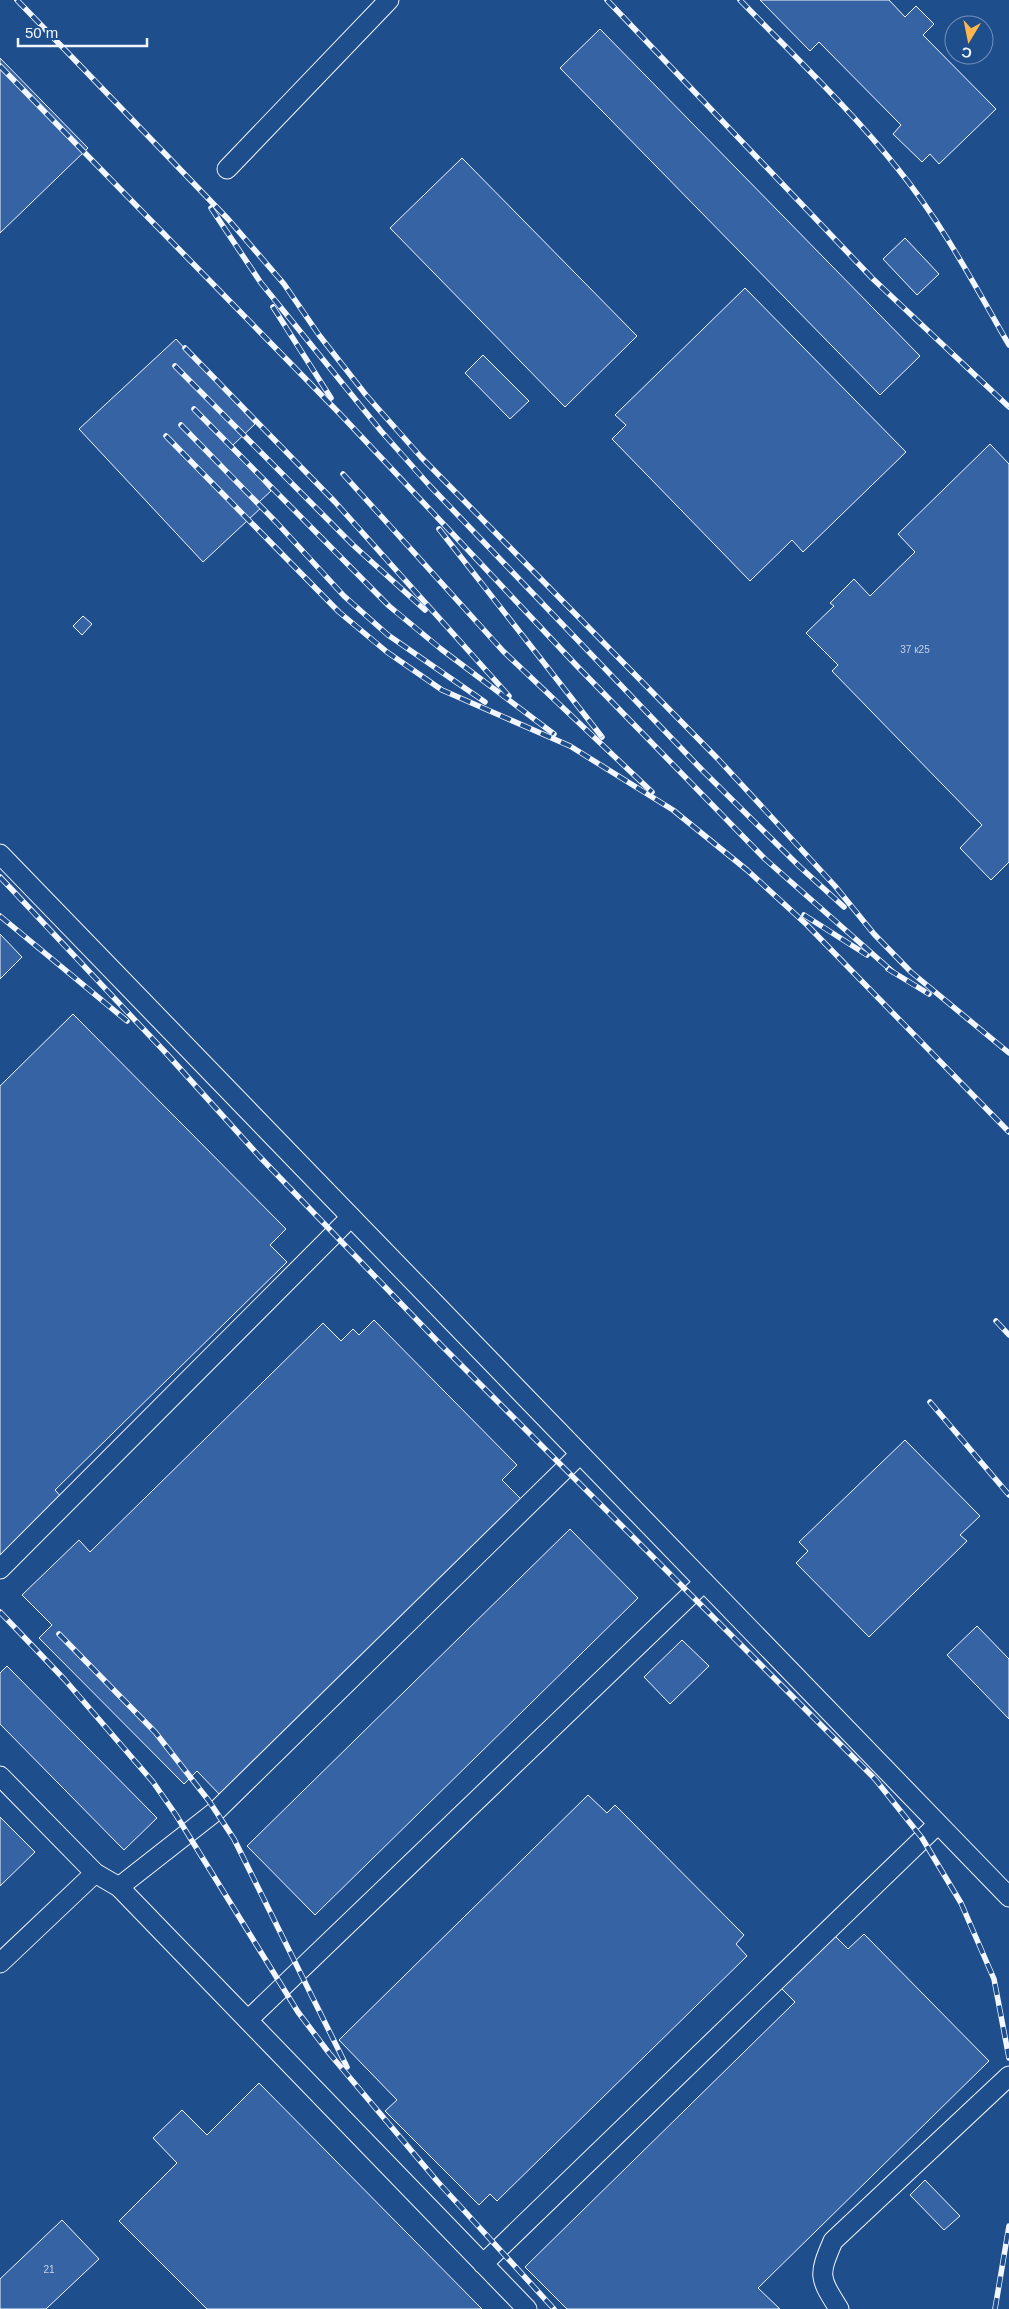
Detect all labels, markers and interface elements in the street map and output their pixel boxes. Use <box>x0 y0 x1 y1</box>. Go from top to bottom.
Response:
scale bar <box>18 15 146 47</box>
north arrow <box>944 15 994 65</box>
text: 50 m <box>25 24 58 41</box>
text: С <box>960 44 973 62</box>
house number: 37 к25 <box>900 644 930 655</box>
house number: 21 <box>43 2264 55 2275</box>

